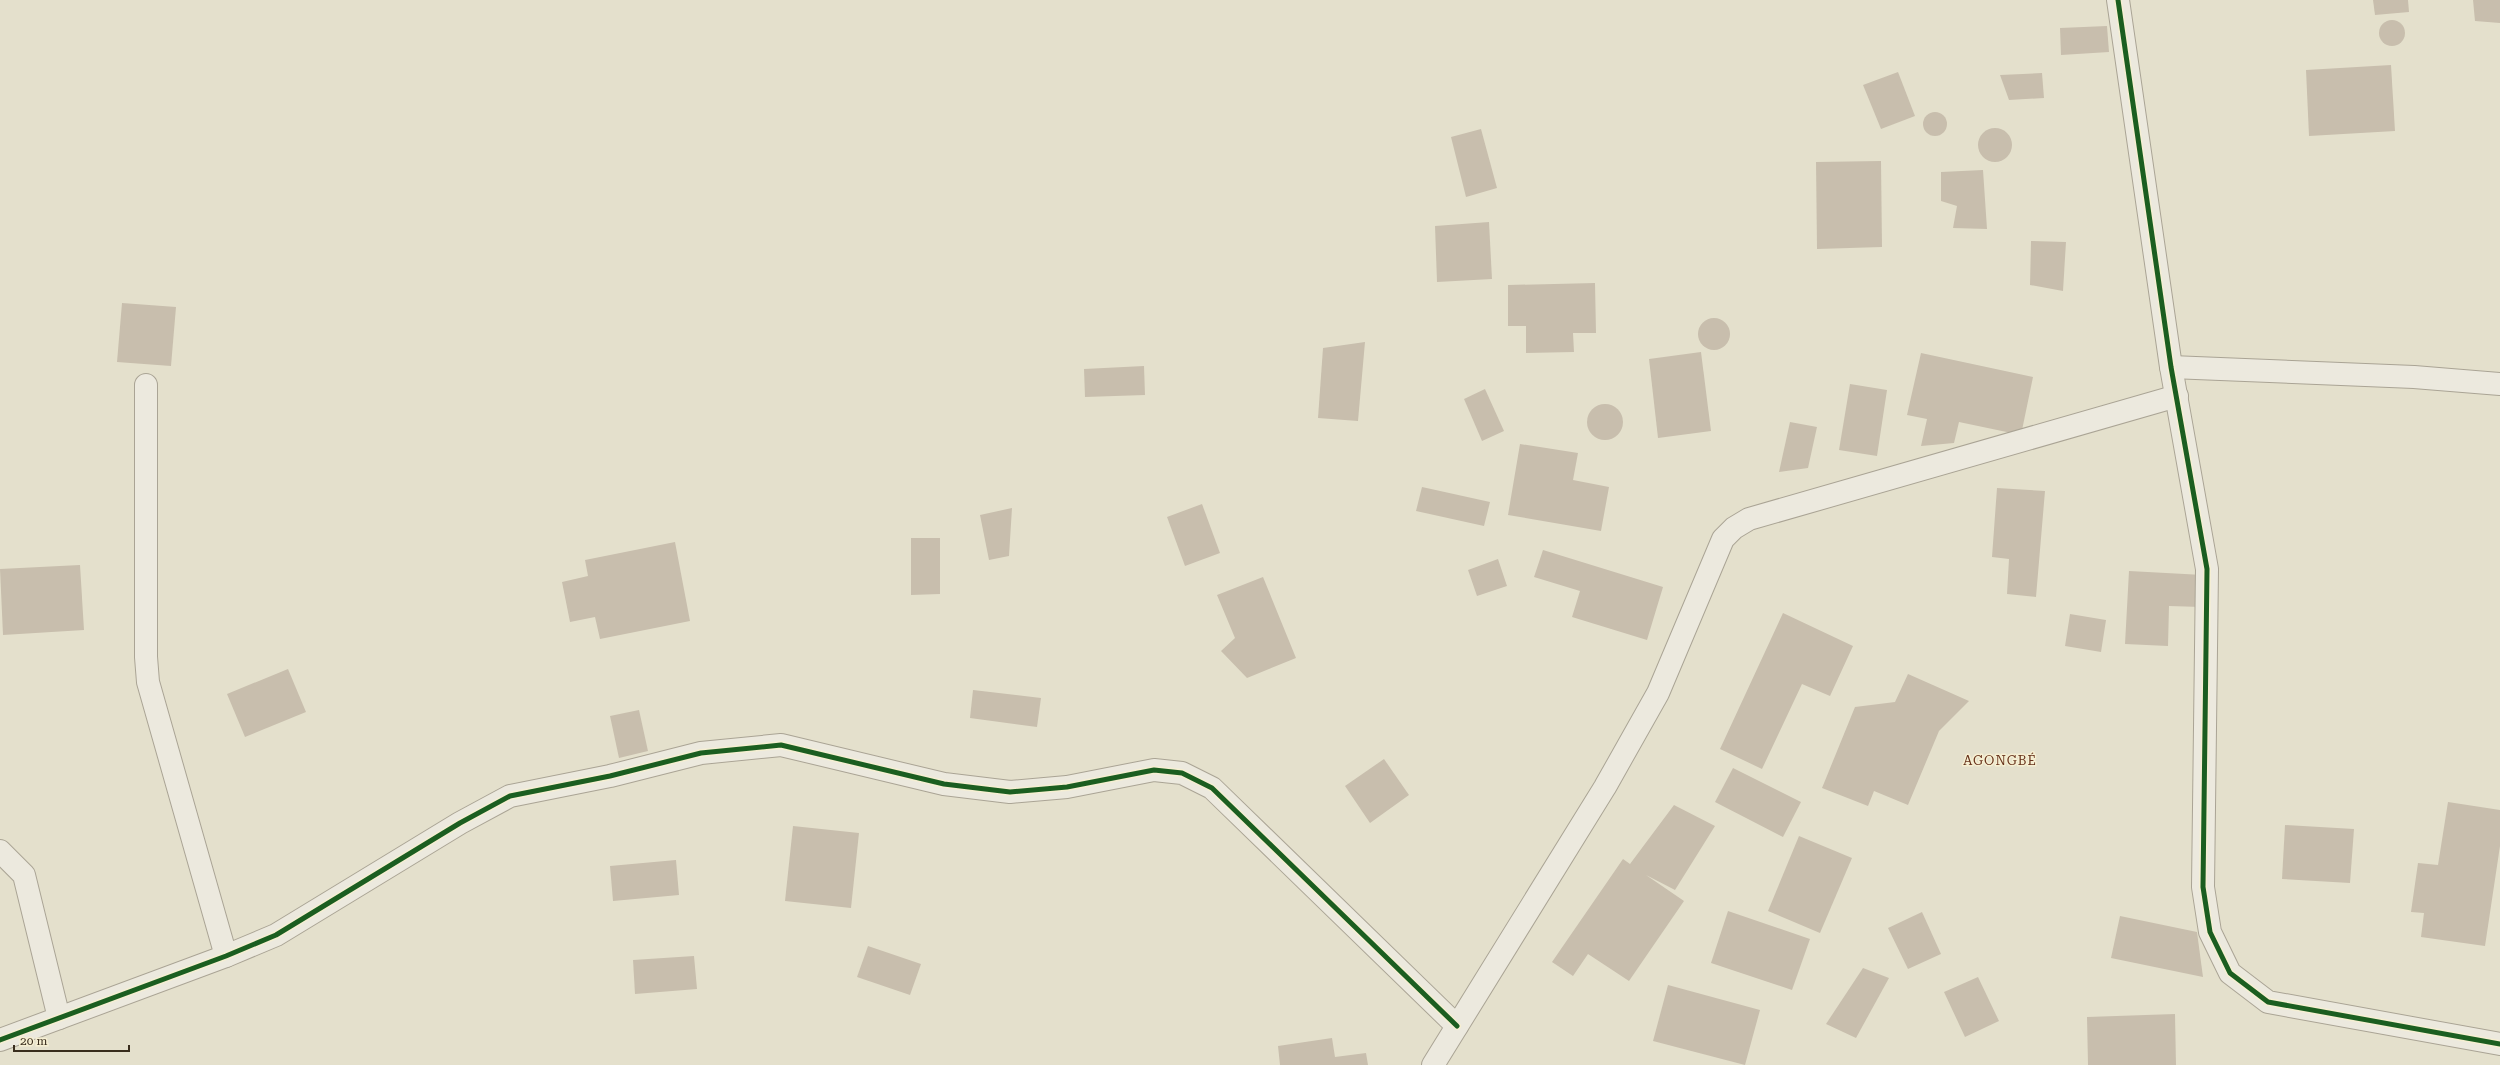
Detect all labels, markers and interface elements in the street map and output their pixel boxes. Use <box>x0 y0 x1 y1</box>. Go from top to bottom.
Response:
district label: AGONGBÉ <box>1963 752 2037 768</box>
scale bar <box>14 1027 129 1053</box>
text: 20 m <box>20 1034 47 1048</box>

